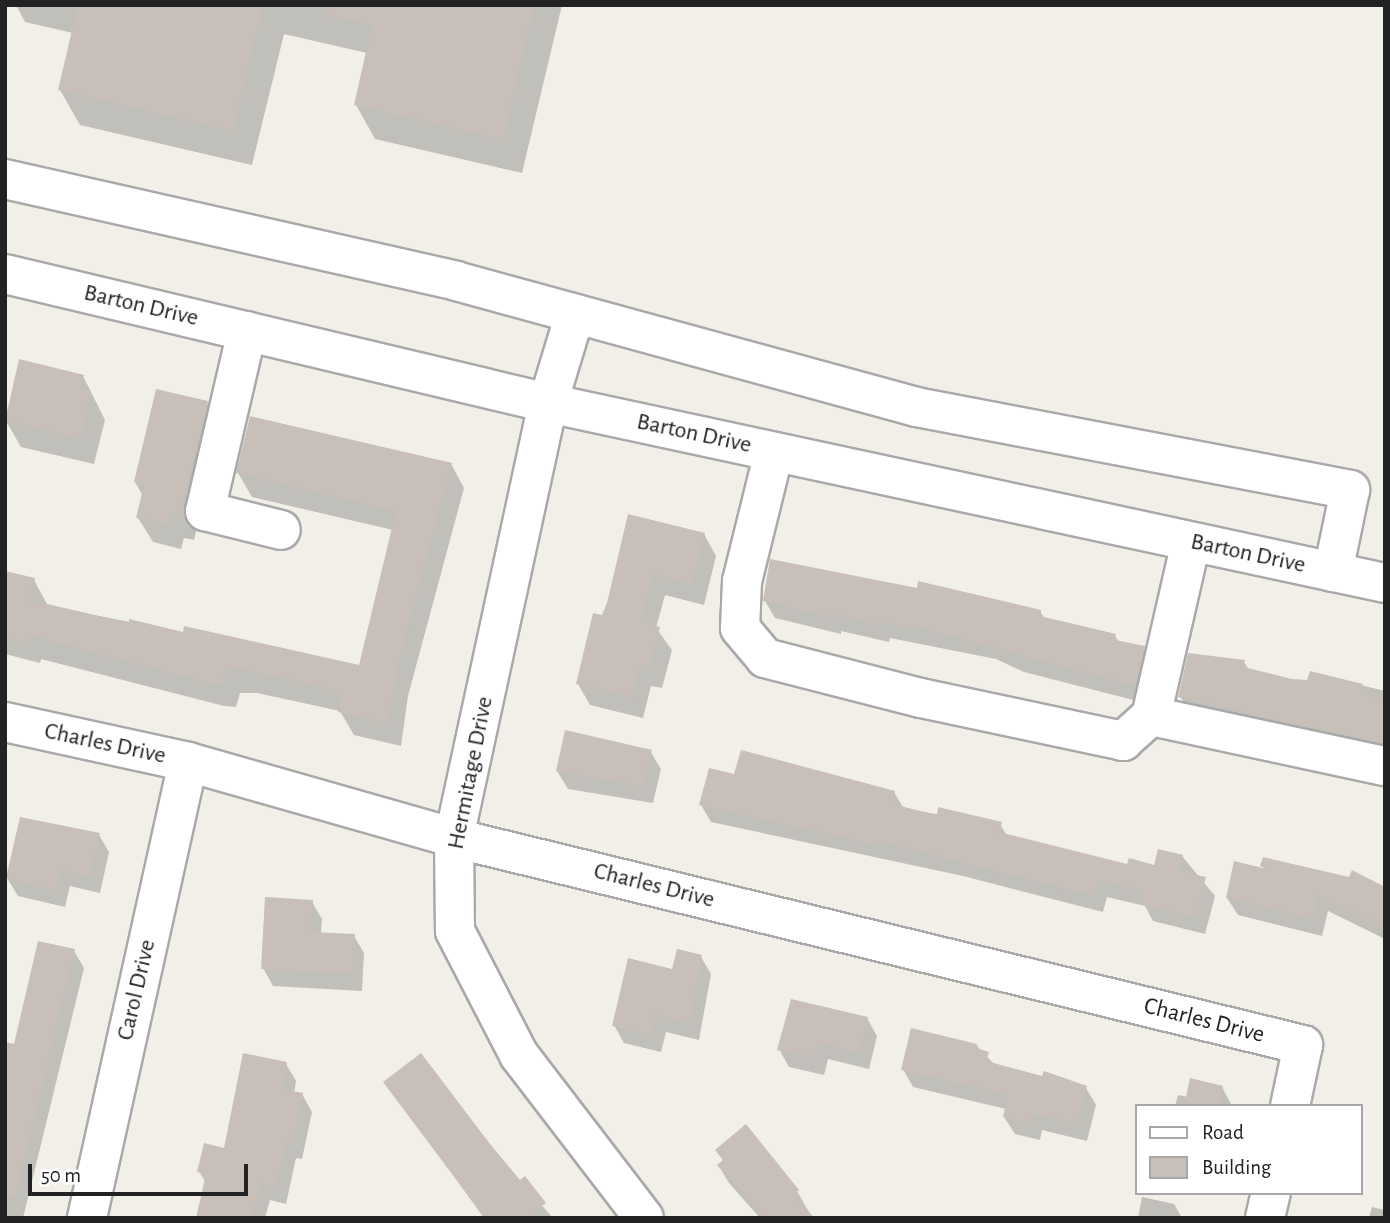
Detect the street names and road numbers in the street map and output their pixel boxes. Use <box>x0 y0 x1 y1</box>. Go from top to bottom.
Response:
street label: Barton Drive <box>81 279 201 333</box>
street label: Barton Drive <box>634 408 754 460</box>
street label: Barton Drive <box>1188 528 1308 580</box>
street label: Hermitage Drive <box>442 694 500 852</box>
street label: Charles Drive <box>42 717 168 771</box>
street label: Charles Drive <box>591 857 717 915</box>
street label: Carol Drive <box>111 937 163 1043</box>
street label: Charles Drive <box>1141 992 1267 1050</box>

